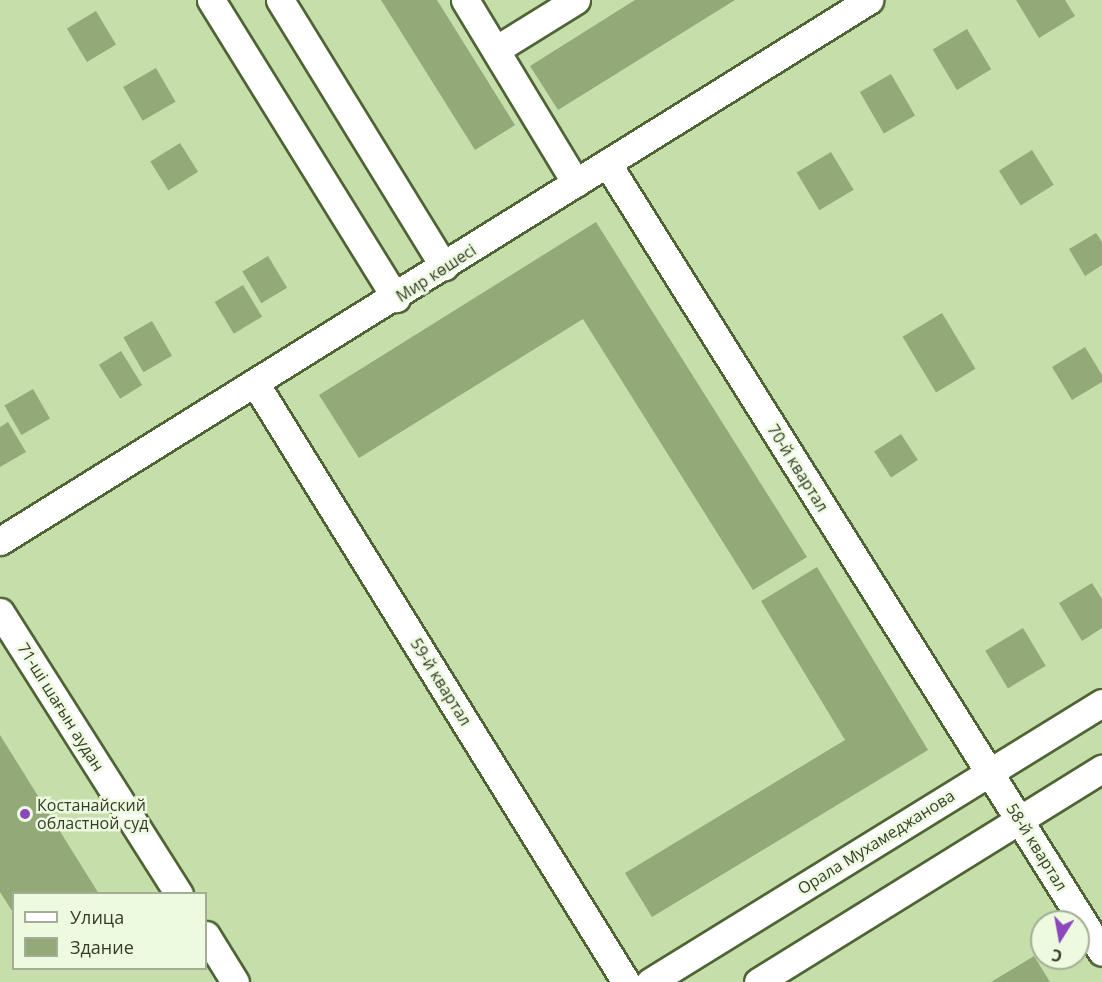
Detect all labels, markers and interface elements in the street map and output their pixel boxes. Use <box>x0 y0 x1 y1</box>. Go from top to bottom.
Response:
street label: Мир көшесі <box>392 240 480 306</box>
street label: 70-й квартал <box>763 421 833 515</box>
street label: 59-й квартал <box>406 635 476 729</box>
street label: 71-ші шағын аудан <box>14 639 108 775</box>
street label: Орала Мухамеджанова <box>794 786 958 898</box>
place label: Костанайский областной суд <box>37 795 148 833</box>
street label: 58-й квартал <box>1002 800 1072 894</box>
marker: Костанайский областной суд <box>18 807 32 821</box>
legend <box>12 892 207 970</box>
text: Улица <box>70 905 124 929</box>
north arrow <box>1030 910 1090 970</box>
text: Здание <box>70 935 134 959</box>
text: С <box>1050 944 1064 967</box>

